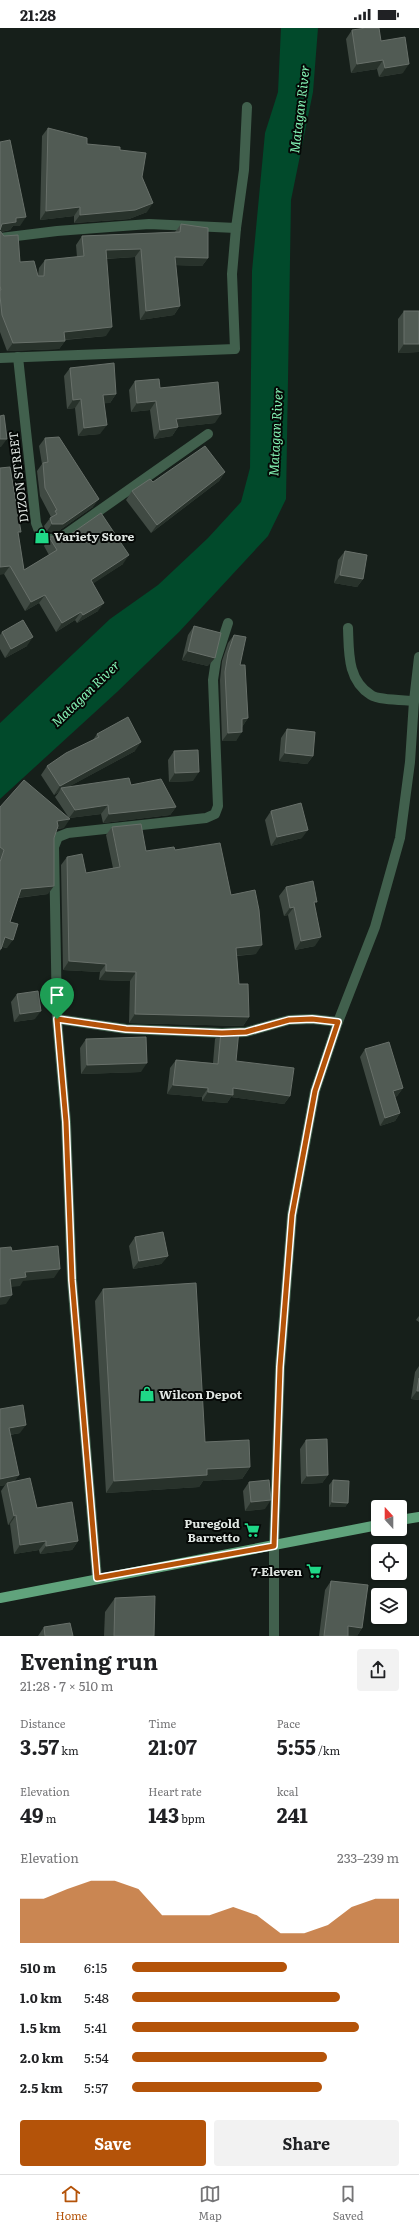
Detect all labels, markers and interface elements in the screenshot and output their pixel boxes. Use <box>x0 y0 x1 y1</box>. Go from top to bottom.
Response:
text: 21:28 <box>20 3 56 26</box>
water label: Matagan River <box>284 64 314 154</box>
water label: Matagan River <box>263 387 287 477</box>
street label: DIZON STREET <box>3 430 33 524</box>
shop icon: Variety Store <box>33 527 51 545</box>
place label: Variety Store <box>54 527 135 545</box>
water label: Matagan River <box>47 655 123 731</box>
pin <box>40 978 74 1019</box>
icon: arrive <box>46 984 68 1006</box>
shop icon: Wilcon Depot <box>138 1385 156 1403</box>
place label: Wilcon Depot <box>159 1385 243 1403</box>
north arrow <box>371 1500 407 1536</box>
map controls <box>371 1500 407 1624</box>
place label: Puregold Barretto <box>184 1514 240 1546</box>
supermarket icon: Puregold Barretto <box>243 1521 261 1539</box>
button: locate <box>371 1544 407 1580</box>
place label: 7-Eleven <box>251 1562 303 1580</box>
supermarket icon: 7-Eleven <box>305 1562 323 1580</box>
button: layers <box>371 1588 407 1624</box>
text: Evening run <box>20 1644 158 1677</box>
button: share <box>357 1649 399 1691</box>
text: 21:28 · 7 × 510 m <box>20 1676 113 1695</box>
text: Distance <box>20 1715 65 1731</box>
text: Time <box>148 1715 176 1731</box>
text: Pace <box>277 1715 300 1731</box>
text: 3.57 <box>20 1731 59 1761</box>
text: 21:07 <box>148 1731 197 1761</box>
text: 5:55 <box>277 1731 316 1761</box>
text: km <box>59 1742 79 1758</box>
text: /km <box>316 1742 340 1758</box>
text: Elevation <box>20 1783 70 1799</box>
text: Heart rate <box>148 1783 202 1799</box>
text: kcal <box>277 1783 298 1799</box>
text: 49 <box>20 1799 44 1829</box>
text: 143 <box>148 1799 179 1829</box>
text: 241 <box>277 1799 308 1829</box>
text: m <box>44 1810 56 1826</box>
text: bpm <box>179 1810 205 1826</box>
text: Elevation <box>20 1848 79 1867</box>
text: 233–239 m <box>337 1848 399 1867</box>
text: 510 m <box>20 1958 56 1977</box>
text: 6:15 <box>84 1958 107 1977</box>
text: 1.0 km <box>20 1988 62 2007</box>
text: 5:48 <box>84 1988 109 2007</box>
text: 1.5 km <box>20 2018 61 2037</box>
text: 5:41 <box>84 2018 107 2037</box>
text: 2.0 km <box>20 2048 64 2067</box>
text: 5:54 <box>84 2048 109 2067</box>
text: 2.5 km <box>20 2078 63 2097</box>
text: 5:57 <box>84 2078 108 2097</box>
button: Save <box>20 2120 206 2166</box>
button: Share <box>214 2120 399 2166</box>
tab: Home <box>56 2183 87 2223</box>
tab: Map <box>198 2183 222 2223</box>
tab: Saved <box>333 2183 363 2223</box>

